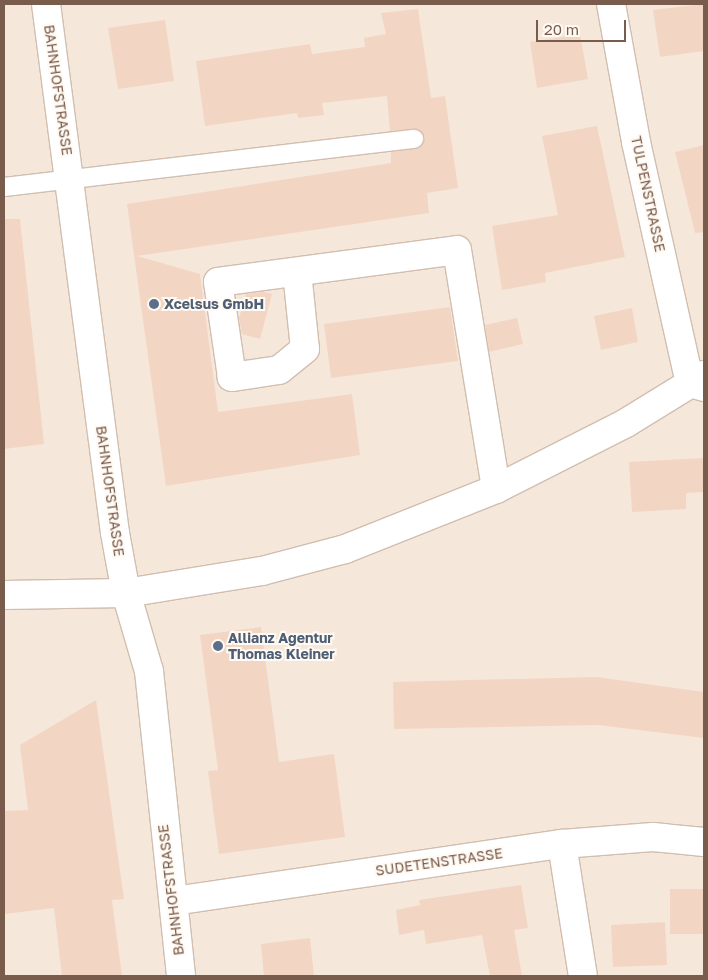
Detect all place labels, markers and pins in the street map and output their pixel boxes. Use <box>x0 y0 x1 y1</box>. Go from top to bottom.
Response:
place label: Xcelsus GmbH <box>164 296 264 312</box>
marker: Xcelsus GmbH <box>148 298 160 310</box>
place label: Allianz Agentur Thomas Kleiner <box>228 630 335 662</box>
marker: Allianz Agentur Thomas Kleiner <box>212 640 224 652</box>

